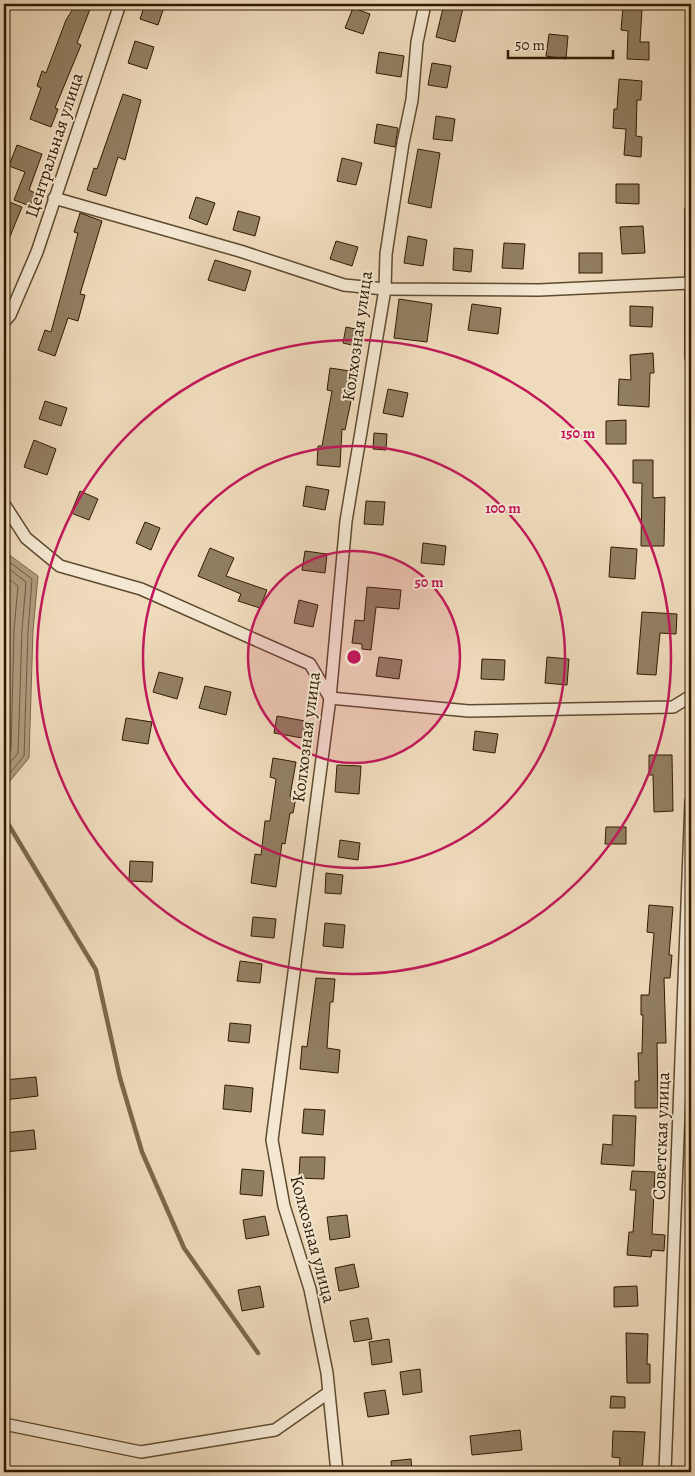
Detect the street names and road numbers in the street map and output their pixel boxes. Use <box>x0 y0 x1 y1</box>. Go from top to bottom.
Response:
street label: Центральная улица <box>19 69 89 221</box>
street label: Колхозная улица <box>336 269 378 403</box>
street label: Колхозная улица <box>286 670 326 804</box>
street label: Советская улица <box>647 1071 675 1200</box>
street label: Колхозная улица <box>284 1172 342 1306</box>

